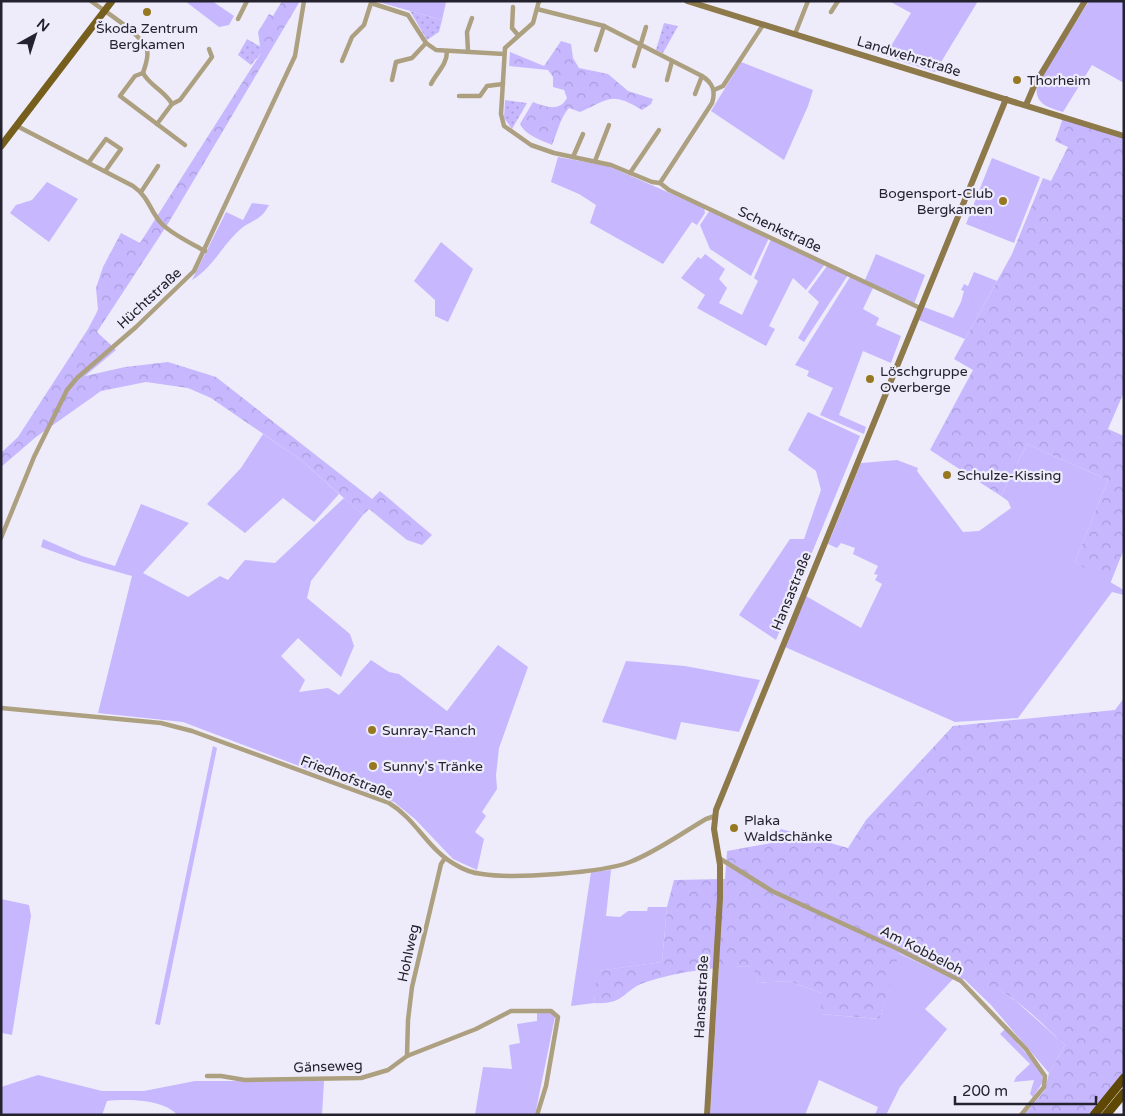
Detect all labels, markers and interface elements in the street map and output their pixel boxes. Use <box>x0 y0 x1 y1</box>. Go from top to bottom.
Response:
marker: Škoda Zentrum Bergkamen <box>141 6 153 18</box>
north arrow <box>10 10 60 60</box>
text: N <box>33 15 53 35</box>
place label: Škoda Zentrum Bergkamen <box>96 20 198 53</box>
street label: Landwehrstraße <box>855 33 963 80</box>
place label: Thorheim <box>1027 72 1091 89</box>
marker: Thorheim <box>1011 74 1023 86</box>
place label: Bogensport-Club Bergkamen <box>879 185 993 218</box>
marker: Bogensport-Club Bergkamen <box>997 195 1009 207</box>
street label: Schenkstraße <box>735 203 824 256</box>
street label: Hüchtstraße <box>114 264 185 332</box>
place label: Löschgruppe Overberge <box>880 363 968 396</box>
marker: Löschgruppe Overberge <box>864 373 876 385</box>
place label: Schulze-Kissing <box>957 467 1061 484</box>
marker: Schulze-Kissing <box>941 469 953 481</box>
street label: Hansastraße <box>768 549 815 633</box>
place label: Sunray-Ranch <box>382 722 476 739</box>
marker: Sunray-Ranch <box>366 724 378 736</box>
street label: Friedhofstraße <box>298 752 396 803</box>
place label: Sunny's Tränke <box>383 758 483 775</box>
marker: Sunny's Tränke <box>367 760 379 772</box>
place label: Plaka Waldschänke <box>744 812 832 845</box>
marker: Plaka Waldschänke <box>728 822 740 834</box>
street label: Am Kobbeloh <box>877 922 966 979</box>
street label: Hohlweg <box>394 923 423 984</box>
street label: Hansastraße <box>691 955 712 1039</box>
street label: Gänseweg <box>293 1057 363 1076</box>
scale bar <box>955 1074 1096 1106</box>
text: 200 m <box>962 1082 1008 1100</box>

